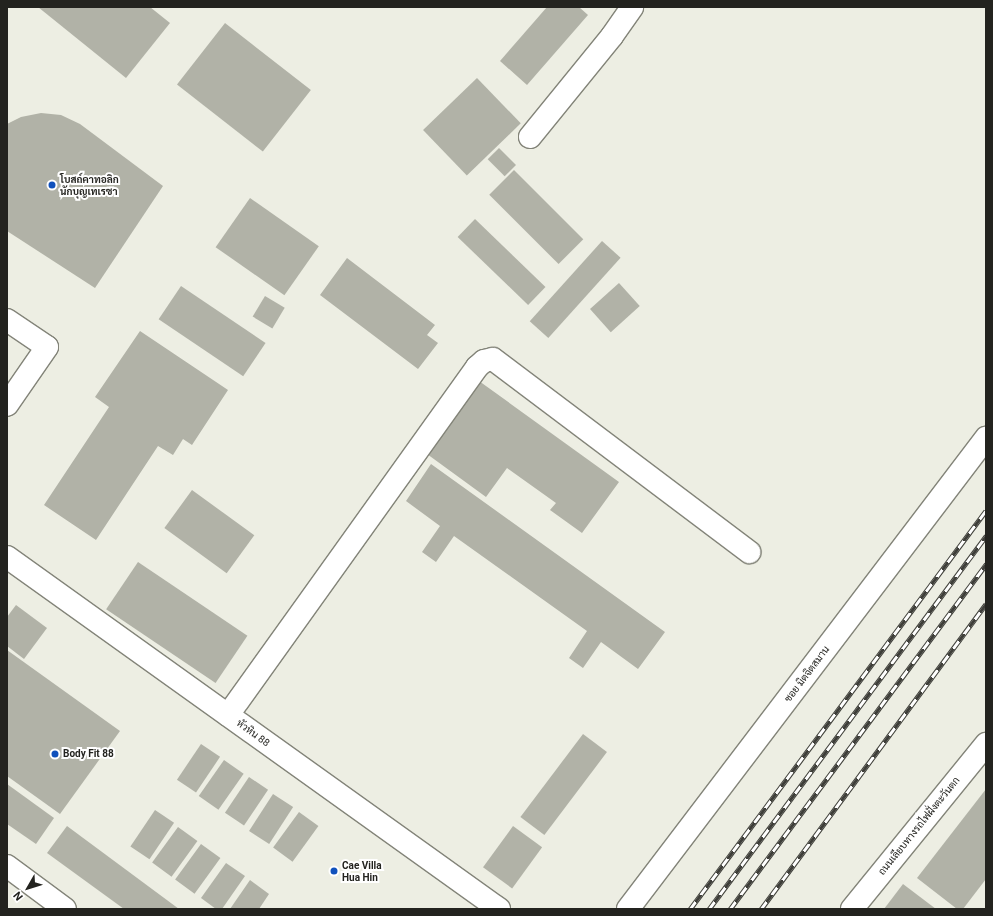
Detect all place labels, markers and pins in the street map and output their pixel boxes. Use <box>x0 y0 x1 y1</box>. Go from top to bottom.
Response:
place label: โบสถ์คาทอลิก นักบุญเทเรซา <box>60 173 119 196</box>
marker: โบสถ์คาทอลิก นักบุญเทเรซา <box>47 180 57 190</box>
place label: Body Fit 88 <box>63 748 114 760</box>
marker: Body Fit 88 <box>50 749 60 759</box>
place label: Cae Villa Hua Hin <box>342 859 382 882</box>
marker: Cae Villa Hua Hin <box>329 866 339 876</box>

